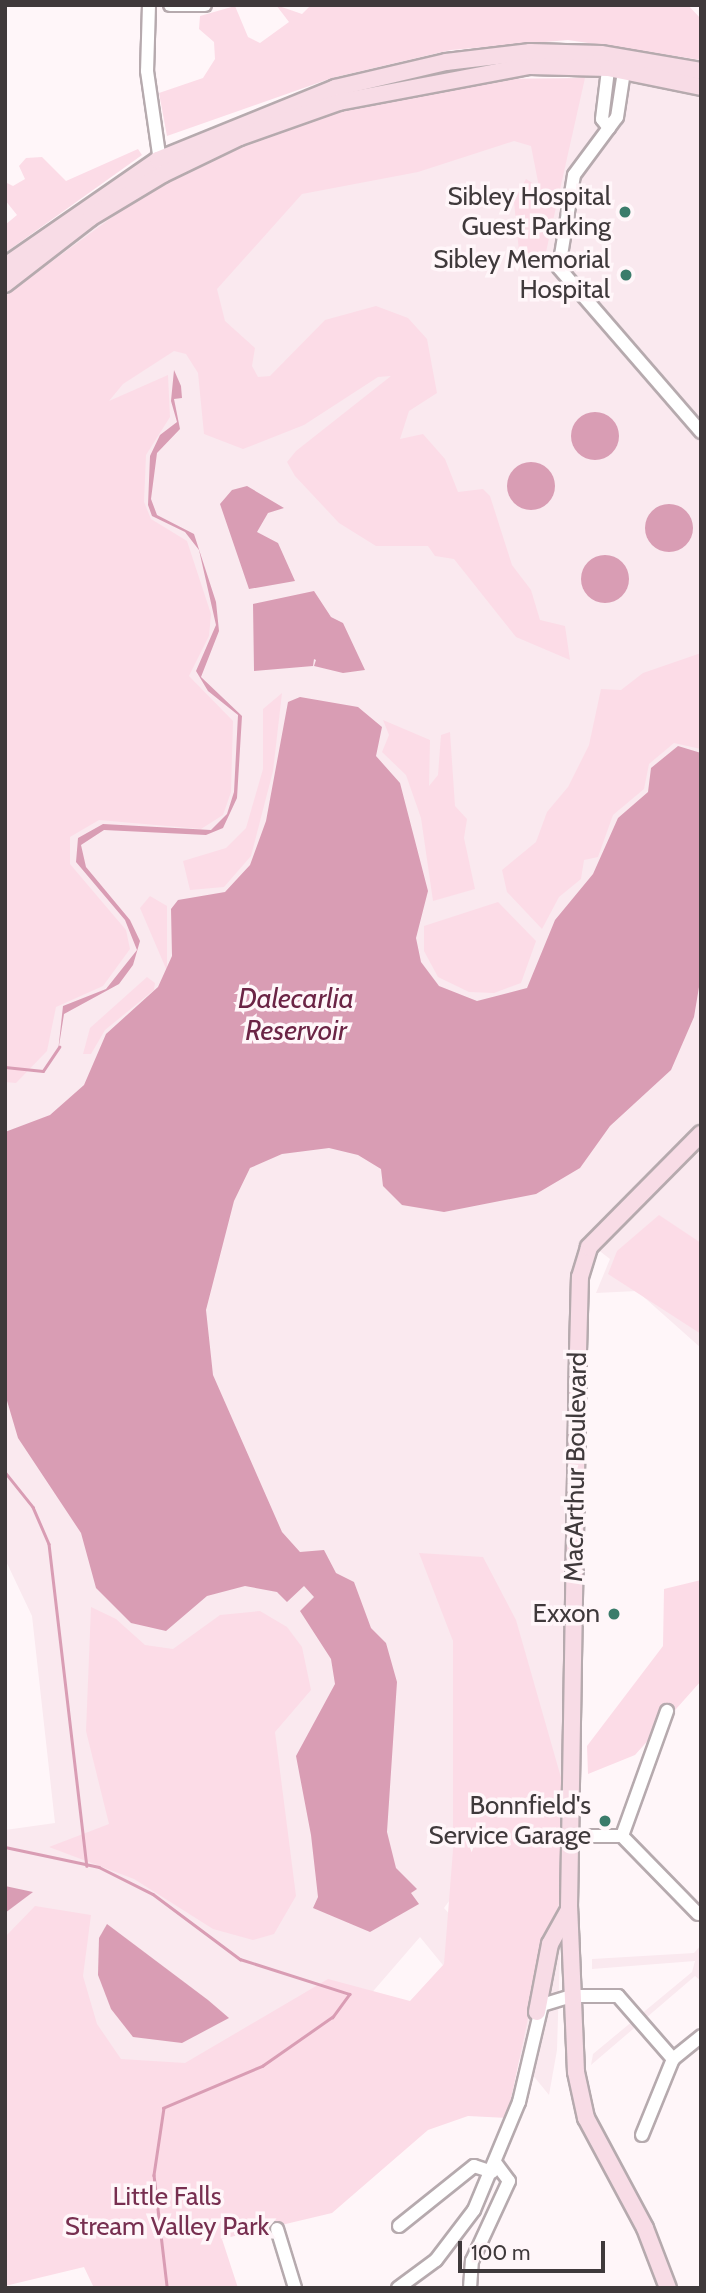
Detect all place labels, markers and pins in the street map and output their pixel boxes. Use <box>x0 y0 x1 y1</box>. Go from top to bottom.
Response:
place label: Sibley Hospital Guest Parking <box>447 181 611 242</box>
marker: Sibley Hospital Guest Parking <box>617 204 633 220</box>
place label: Sibley Memorial Hospital <box>433 244 610 306</box>
marker: Sibley Memorial Hospital <box>616 265 636 285</box>
place label: Exxon <box>533 1598 600 1630</box>
marker: Exxon <box>606 1606 622 1622</box>
place label: Bonnfield's Service Garage <box>428 1790 591 1852</box>
marker: Bonnfield's Service Garage <box>597 1813 613 1829</box>

